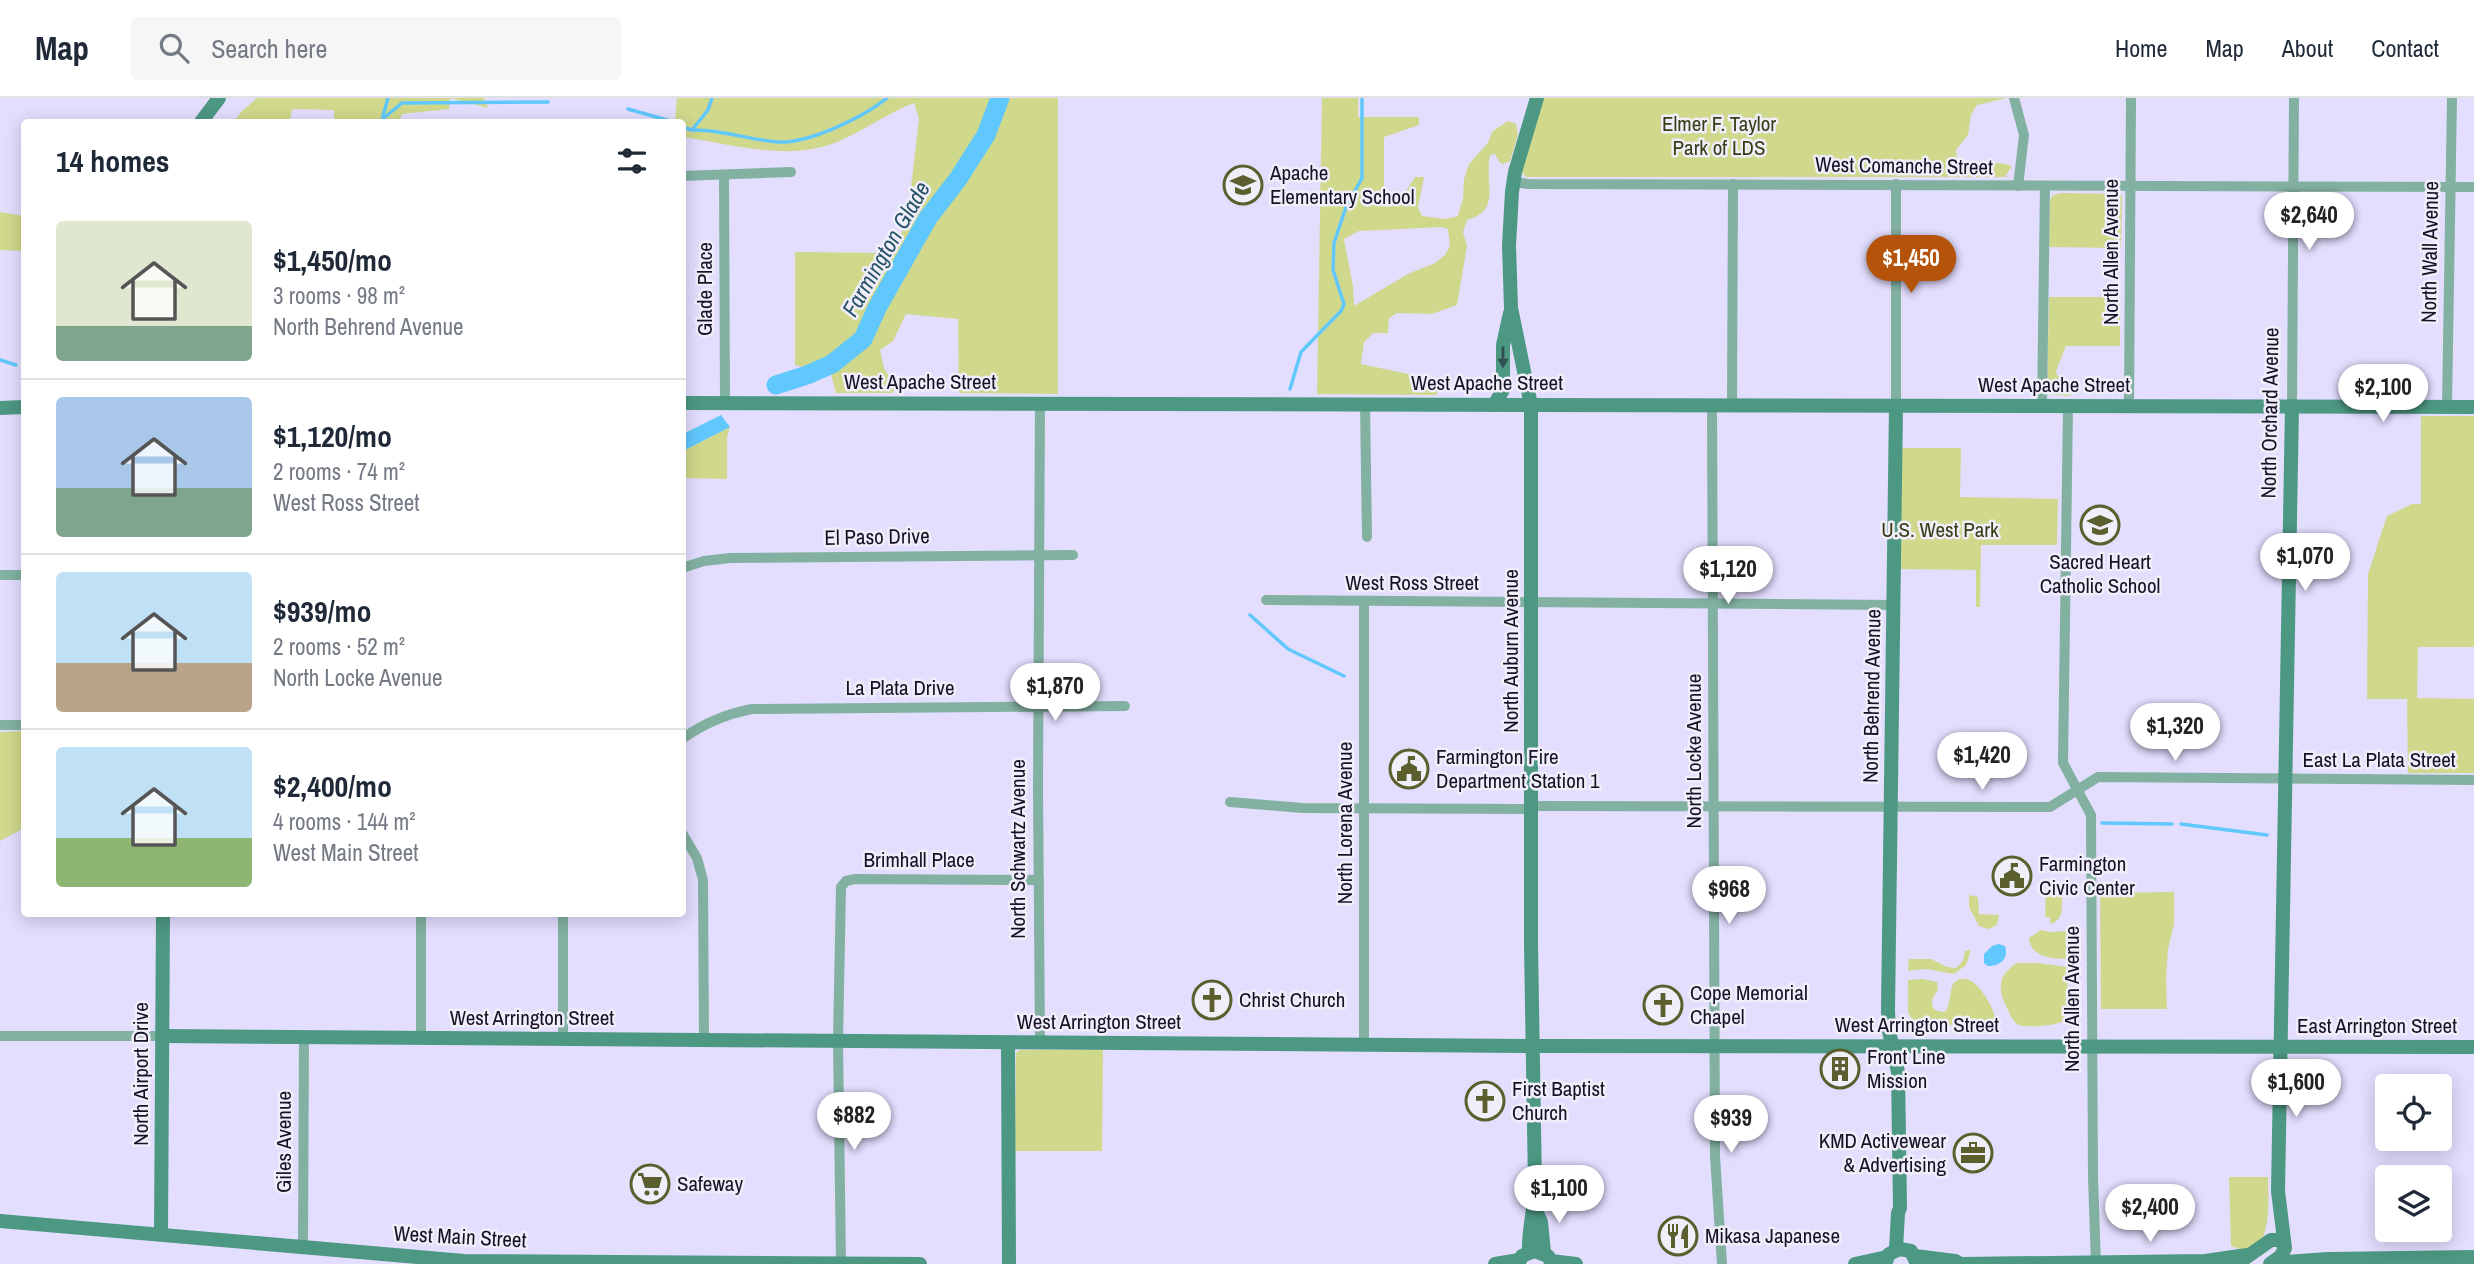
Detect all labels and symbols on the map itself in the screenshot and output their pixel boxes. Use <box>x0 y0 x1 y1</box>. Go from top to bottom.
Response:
park label: Elmer F. Taylor Park of LDS <box>1662 109 1776 162</box>
street label: West Comanche Street <box>1815 149 1993 182</box>
place label: Apache Elementary School <box>1269 158 1415 211</box>
school or university icon: Apache Elementary School <box>1222 164 1264 206</box>
water label: Farmington Glade <box>834 175 937 322</box>
street label: North Allen Avenue <box>2096 179 2125 325</box>
street label: North Wall Avenue <box>2414 181 2445 323</box>
pin: $2,640 <box>2252 192 2366 252</box>
pin: $1,450 <box>1854 236 1968 295</box>
street label: Glade Place <box>690 242 719 336</box>
street label: North Orchard Avenue <box>2254 327 2285 499</box>
one-way arrow <box>1497 346 1509 368</box>
pin: $2,100 <box>2326 364 2440 424</box>
street label: West Apache Street <box>844 367 996 396</box>
street label: West Apache Street <box>1411 368 1563 397</box>
street label: West Apache Street <box>1978 370 2130 399</box>
school or university icon: Sacred Heart Catholic School <box>2079 504 2121 546</box>
park label: U.S. West Park <box>1881 515 1999 544</box>
street label: El Paso Drive <box>824 521 930 552</box>
pin: $1,070 <box>2248 533 2362 593</box>
pin: $1,120 <box>1671 546 1785 606</box>
place label: Sacred Heart Catholic School <box>2040 547 2160 600</box>
street label: West Ross Street <box>1345 568 1479 597</box>
street label: North Auburn Avenue <box>1496 569 1525 733</box>
street label: North Behrend Avenue <box>1855 609 1888 783</box>
pin: $1,870 <box>998 664 1112 723</box>
street label: La Plata Drive <box>845 673 955 702</box>
street label: North Locke Avenue <box>1679 674 1708 828</box>
pin: $1,320 <box>2118 704 2232 763</box>
pin: $1,420 <box>1925 732 2039 792</box>
street label: North Lorena Avenue <box>1330 742 1359 904</box>
place label: Farmington Fire Department Station 1 <box>1436 742 1600 795</box>
street label: East La Plata Street <box>2302 745 2456 774</box>
public building icon: Farmington Fire Department Station 1 <box>1388 748 1430 790</box>
street label: North Schwartz Avenue <box>1003 759 1032 939</box>
street label: Brimhall Place <box>863 845 975 874</box>
place label: Farmington Civic Center <box>2039 849 2135 902</box>
public building icon: Farmington Civic Center <box>1991 855 2033 897</box>
pin: $968 <box>1688 866 1770 926</box>
street label: North Allen Avenue <box>2057 926 2086 1072</box>
place label: Cope Memorial Chapel <box>1690 978 1808 1031</box>
church icon: Christ Church <box>1191 979 1233 1021</box>
church icon: Cope Memorial Chapel <box>1642 984 1684 1026</box>
place label: Christ Church <box>1239 985 1345 1014</box>
street label: North Airport Drive <box>126 1002 155 1146</box>
street label: West Arrington Street <box>450 1003 614 1032</box>
street label: West Arrington Street <box>1017 1007 1181 1036</box>
street label: West Arrington Street <box>1835 1010 1999 1039</box>
street label: East Arrington Street <box>2297 1011 2457 1040</box>
place label: Front Line Mission <box>1867 1042 1946 1095</box>
building icon: Front Line Mission <box>1819 1048 1861 1090</box>
pin: $1,600 <box>2239 1060 2353 1119</box>
place label: First Baptist Church <box>1512 1074 1605 1127</box>
church icon: First Baptist Church <box>1464 1080 1506 1122</box>
street label: Giles Avenue <box>269 1091 298 1193</box>
pin: $882 <box>813 1093 895 1152</box>
pin: $939 <box>1690 1096 1772 1155</box>
place label: KMD Activewear & Advertising <box>1819 1126 1946 1179</box>
office icon: KMD Activewear & Advertising <box>1952 1132 1994 1174</box>
supermarket icon: Safeway <box>629 1163 671 1205</box>
pin: $1,100 <box>1502 1166 1616 1225</box>
place label: Safeway <box>677 1169 743 1198</box>
pin: $2,400 <box>2093 1184 2207 1244</box>
restaurant icon: Mikasa Japanese <box>1657 1215 1699 1257</box>
street label: West Main Street <box>393 1219 527 1254</box>
place label: Mikasa Japanese <box>1705 1221 1840 1250</box>

